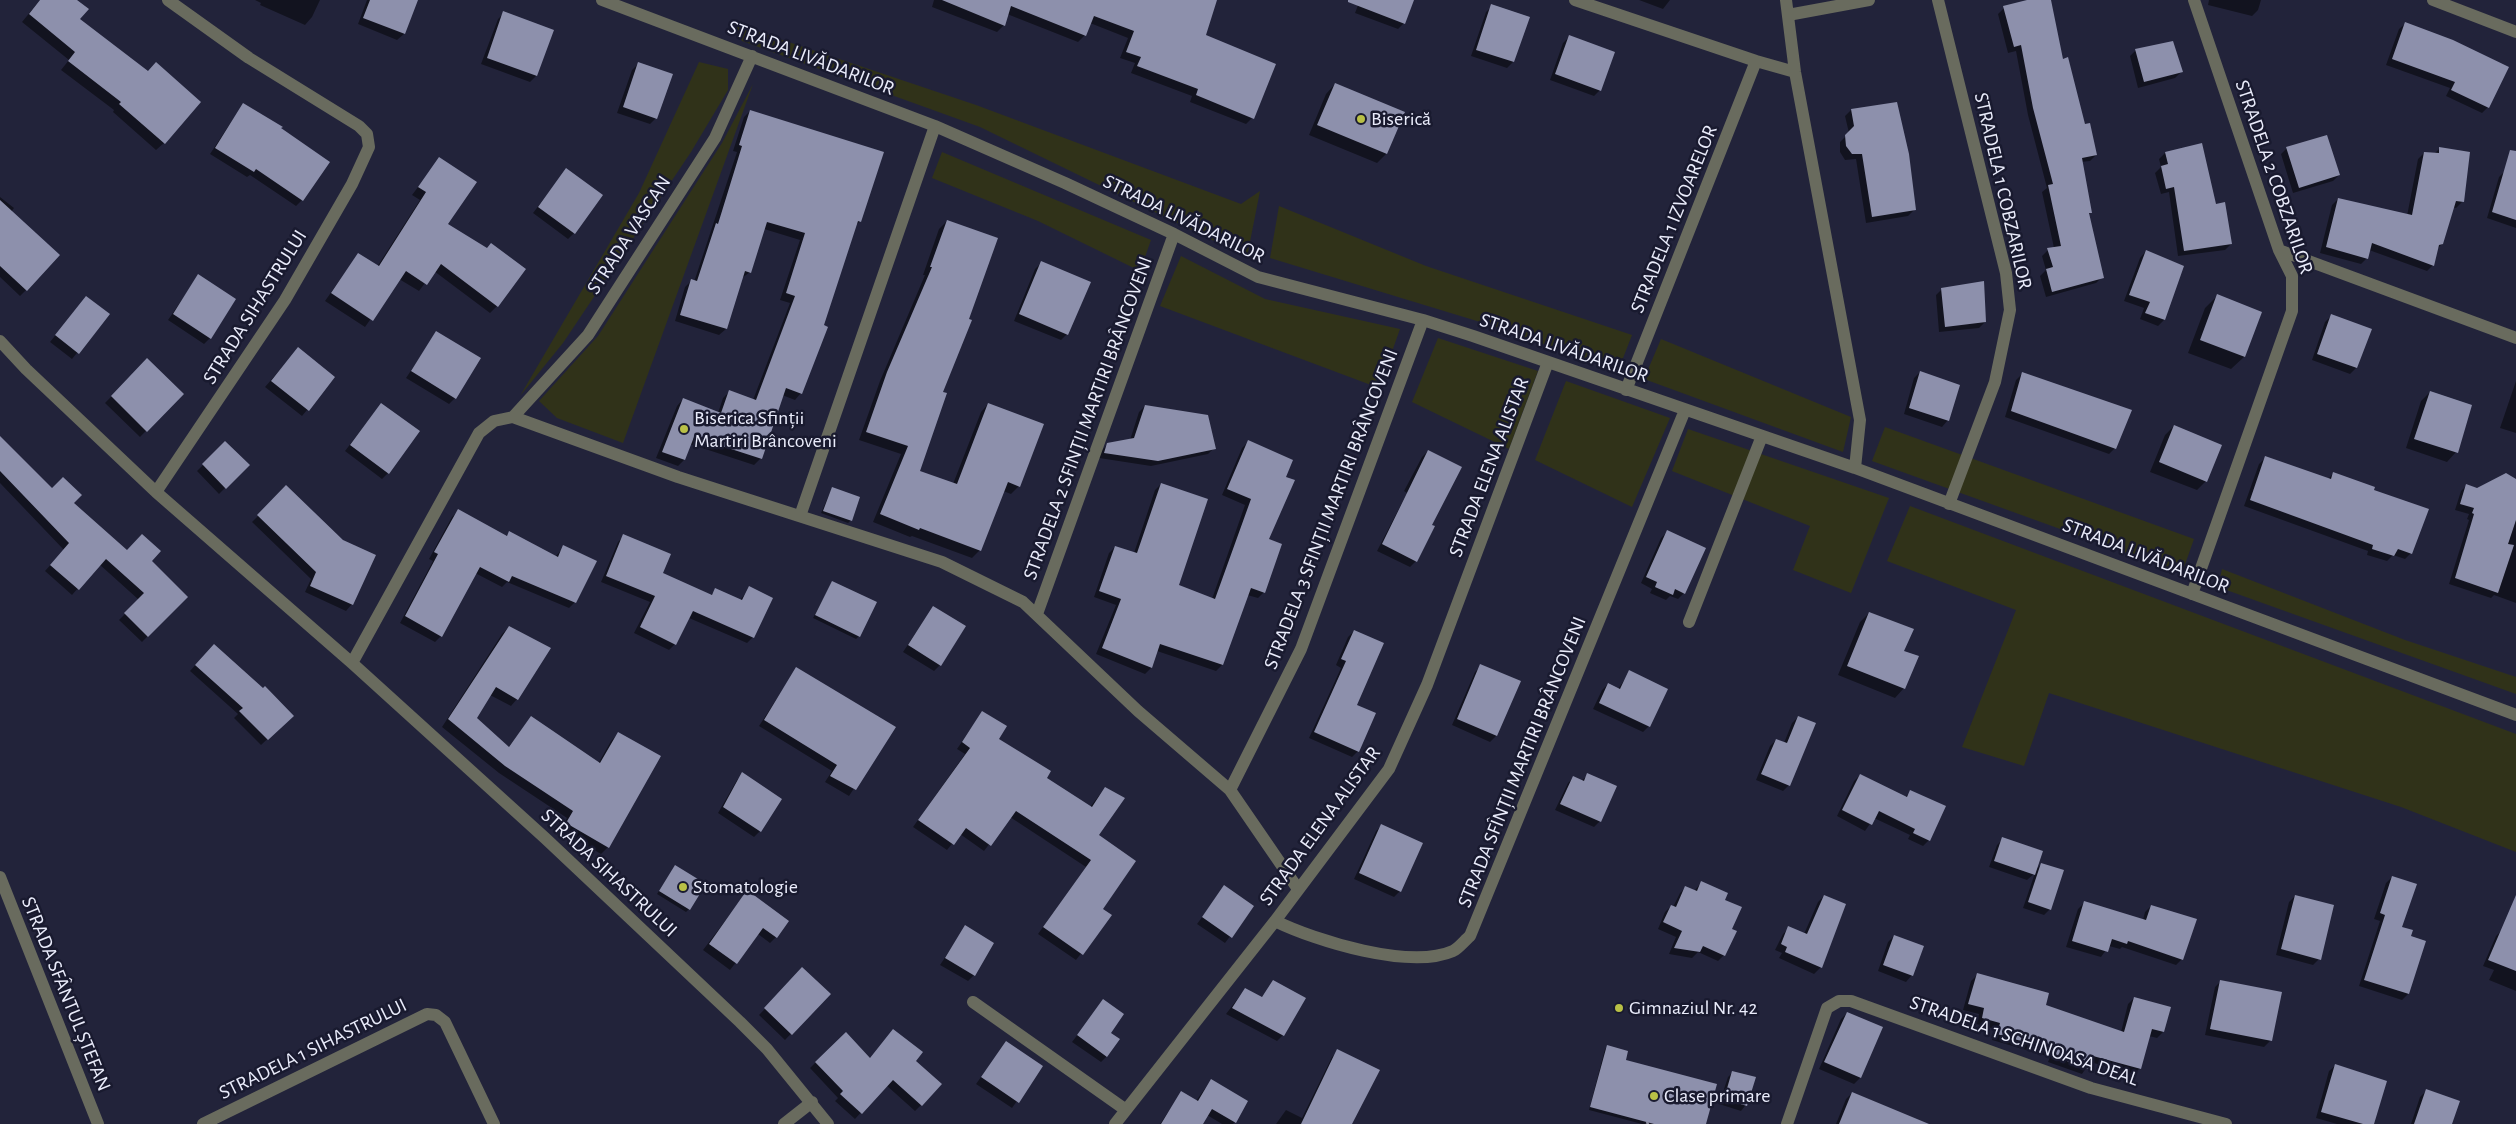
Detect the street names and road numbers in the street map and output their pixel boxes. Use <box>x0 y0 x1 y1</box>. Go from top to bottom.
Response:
street label: STRADA LIVĂDARILOR <box>724 15 898 101</box>
street label: STRADELA 2 COBZARILOR <box>2230 77 2318 277</box>
street label: STRADELA 1 COBZARILOR <box>1969 90 2037 292</box>
street label: STRADELA 1 IZVOARELOR <box>1625 122 1723 316</box>
street label: STRADA LIVĂDARILOR <box>1099 169 1269 269</box>
street label: STRADA VASCAN <box>582 171 676 299</box>
street label: STRADA SIHASTRULUI <box>198 225 312 389</box>
street label: STRADELA 2 SFINȚII MARTIRI BRÂNCOVENI <box>1018 253 1158 583</box>
street label: STRADA LIVĂDARILOR <box>1476 308 1652 388</box>
street label: STRADELA 3 SFINȚII MARTIRI BRÂNCOVENI <box>1259 345 1403 673</box>
street label: STRADA ELENA ALISTAR <box>1444 374 1534 560</box>
street label: STRADA LIVĂDARILOR <box>2059 513 2233 599</box>
street label: STRADA SFÎNȚII MARTIRI BRÂNCOVENI <box>1452 613 1592 911</box>
street label: STRADA ELENA ALISTAR <box>1254 742 1386 910</box>
street label: STRADA SIHASTRULUI <box>536 804 682 942</box>
street label: STRADA SFÂNTUL ȘTEFAN <box>16 893 116 1095</box>
street label: STRADELA 1 SCHINOASA DEAL <box>1906 991 2142 1091</box>
street label: STRADELA 1 SIHASTRULUI <box>215 993 411 1105</box>

